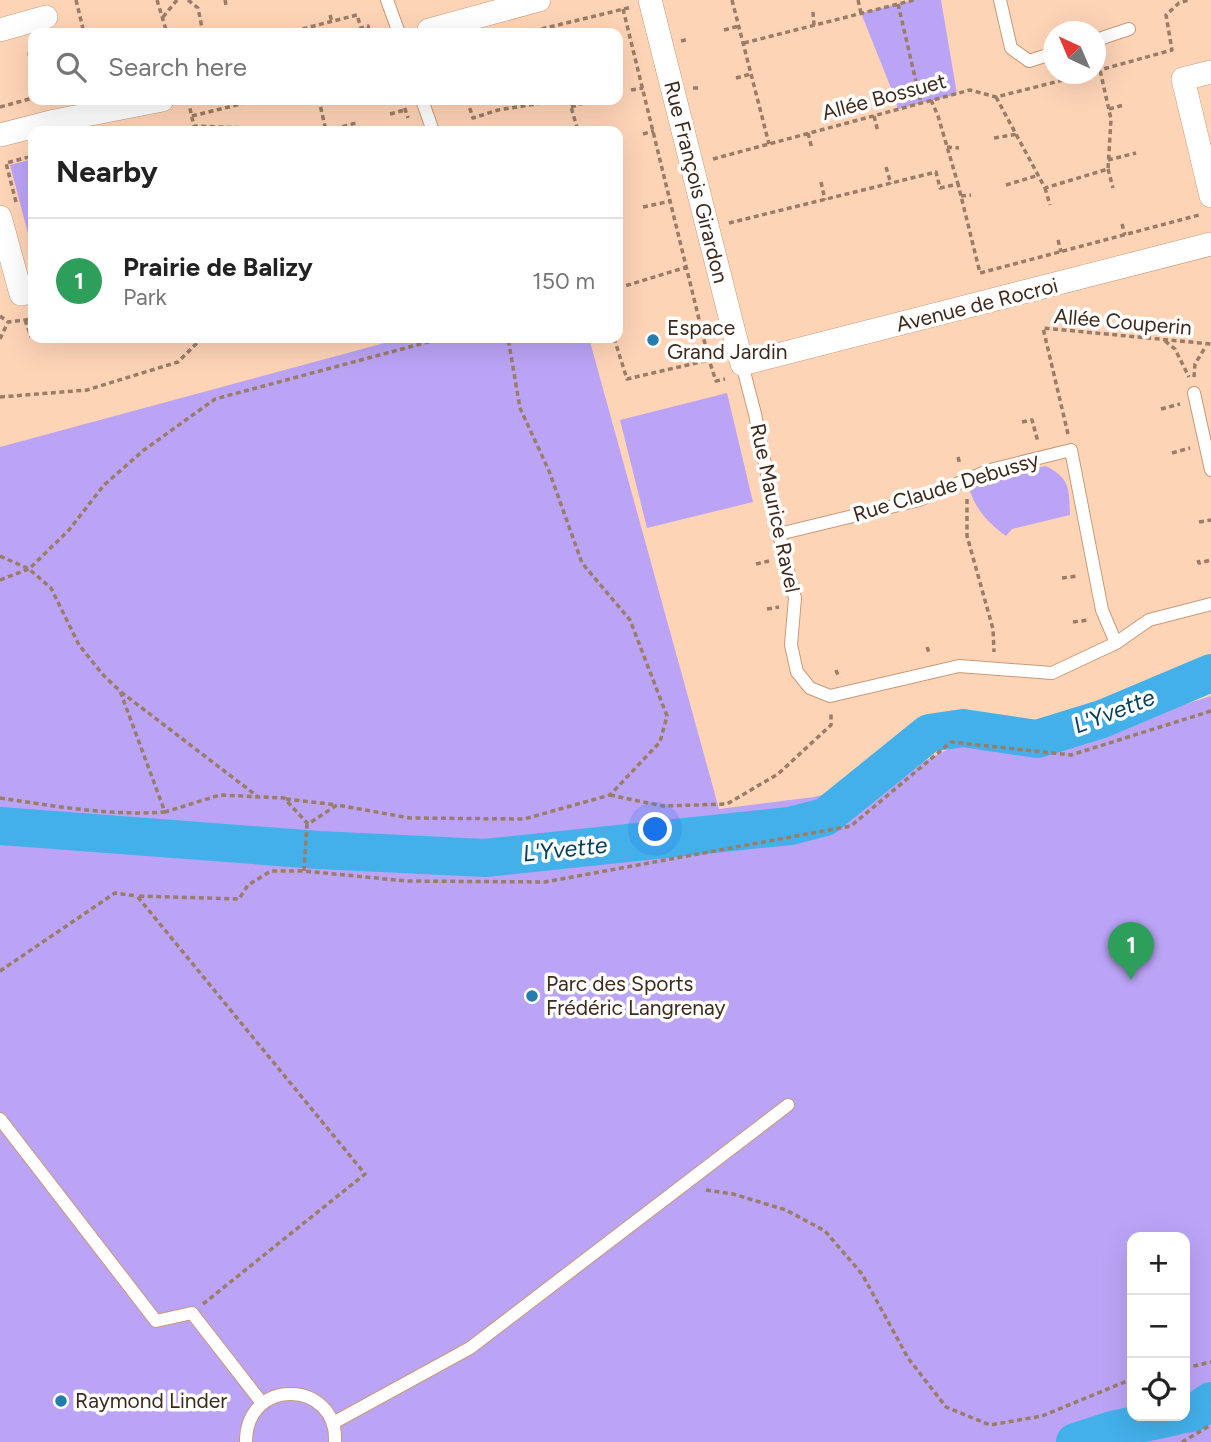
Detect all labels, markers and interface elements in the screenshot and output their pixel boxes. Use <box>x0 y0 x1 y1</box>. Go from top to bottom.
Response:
north arrow <box>1043 21 1106 84</box>
search box <box>28 28 623 105</box>
icon: search <box>52 48 90 86</box>
text: Search here <box>108 51 247 83</box>
street label: Allée Bossuet <box>819 68 949 125</box>
street label: Rue François Girardon <box>659 78 734 286</box>
text: Nearby <box>56 153 158 190</box>
text: Prairie de Balizy <box>123 251 313 283</box>
text: 1 <box>74 267 84 295</box>
text: 150 m <box>532 267 595 295</box>
street label: Avenue de Rocroi <box>893 272 1060 337</box>
text: Park <box>123 283 167 311</box>
street label: Allée Couperin <box>1053 303 1193 340</box>
place label: Espace Grand Jardin <box>667 315 788 364</box>
marker: Espace Grand Jardin <box>645 332 661 348</box>
street label: Rue Maurice Ravel <box>745 421 806 595</box>
street label: Rue Claude Debussy <box>850 446 1042 527</box>
water label: L'Yvette <box>1069 683 1159 739</box>
your location <box>638 812 672 846</box>
water label: L'Yvette <box>521 831 609 867</box>
pin: 1 <box>1108 922 1154 980</box>
place label: Parc des Sports Frédéric Langrenay <box>546 971 726 1020</box>
marker: Parc des Sports Frédéric Langrenay <box>524 988 540 1004</box>
map controls <box>1127 1232 1190 1421</box>
button: + <box>1127 1232 1190 1295</box>
button: − <box>1127 1295 1190 1358</box>
button: locate <box>1127 1358 1190 1421</box>
place label: Raymond Linder <box>75 1388 227 1413</box>
marker: Raymond Linder <box>53 1393 69 1409</box>

